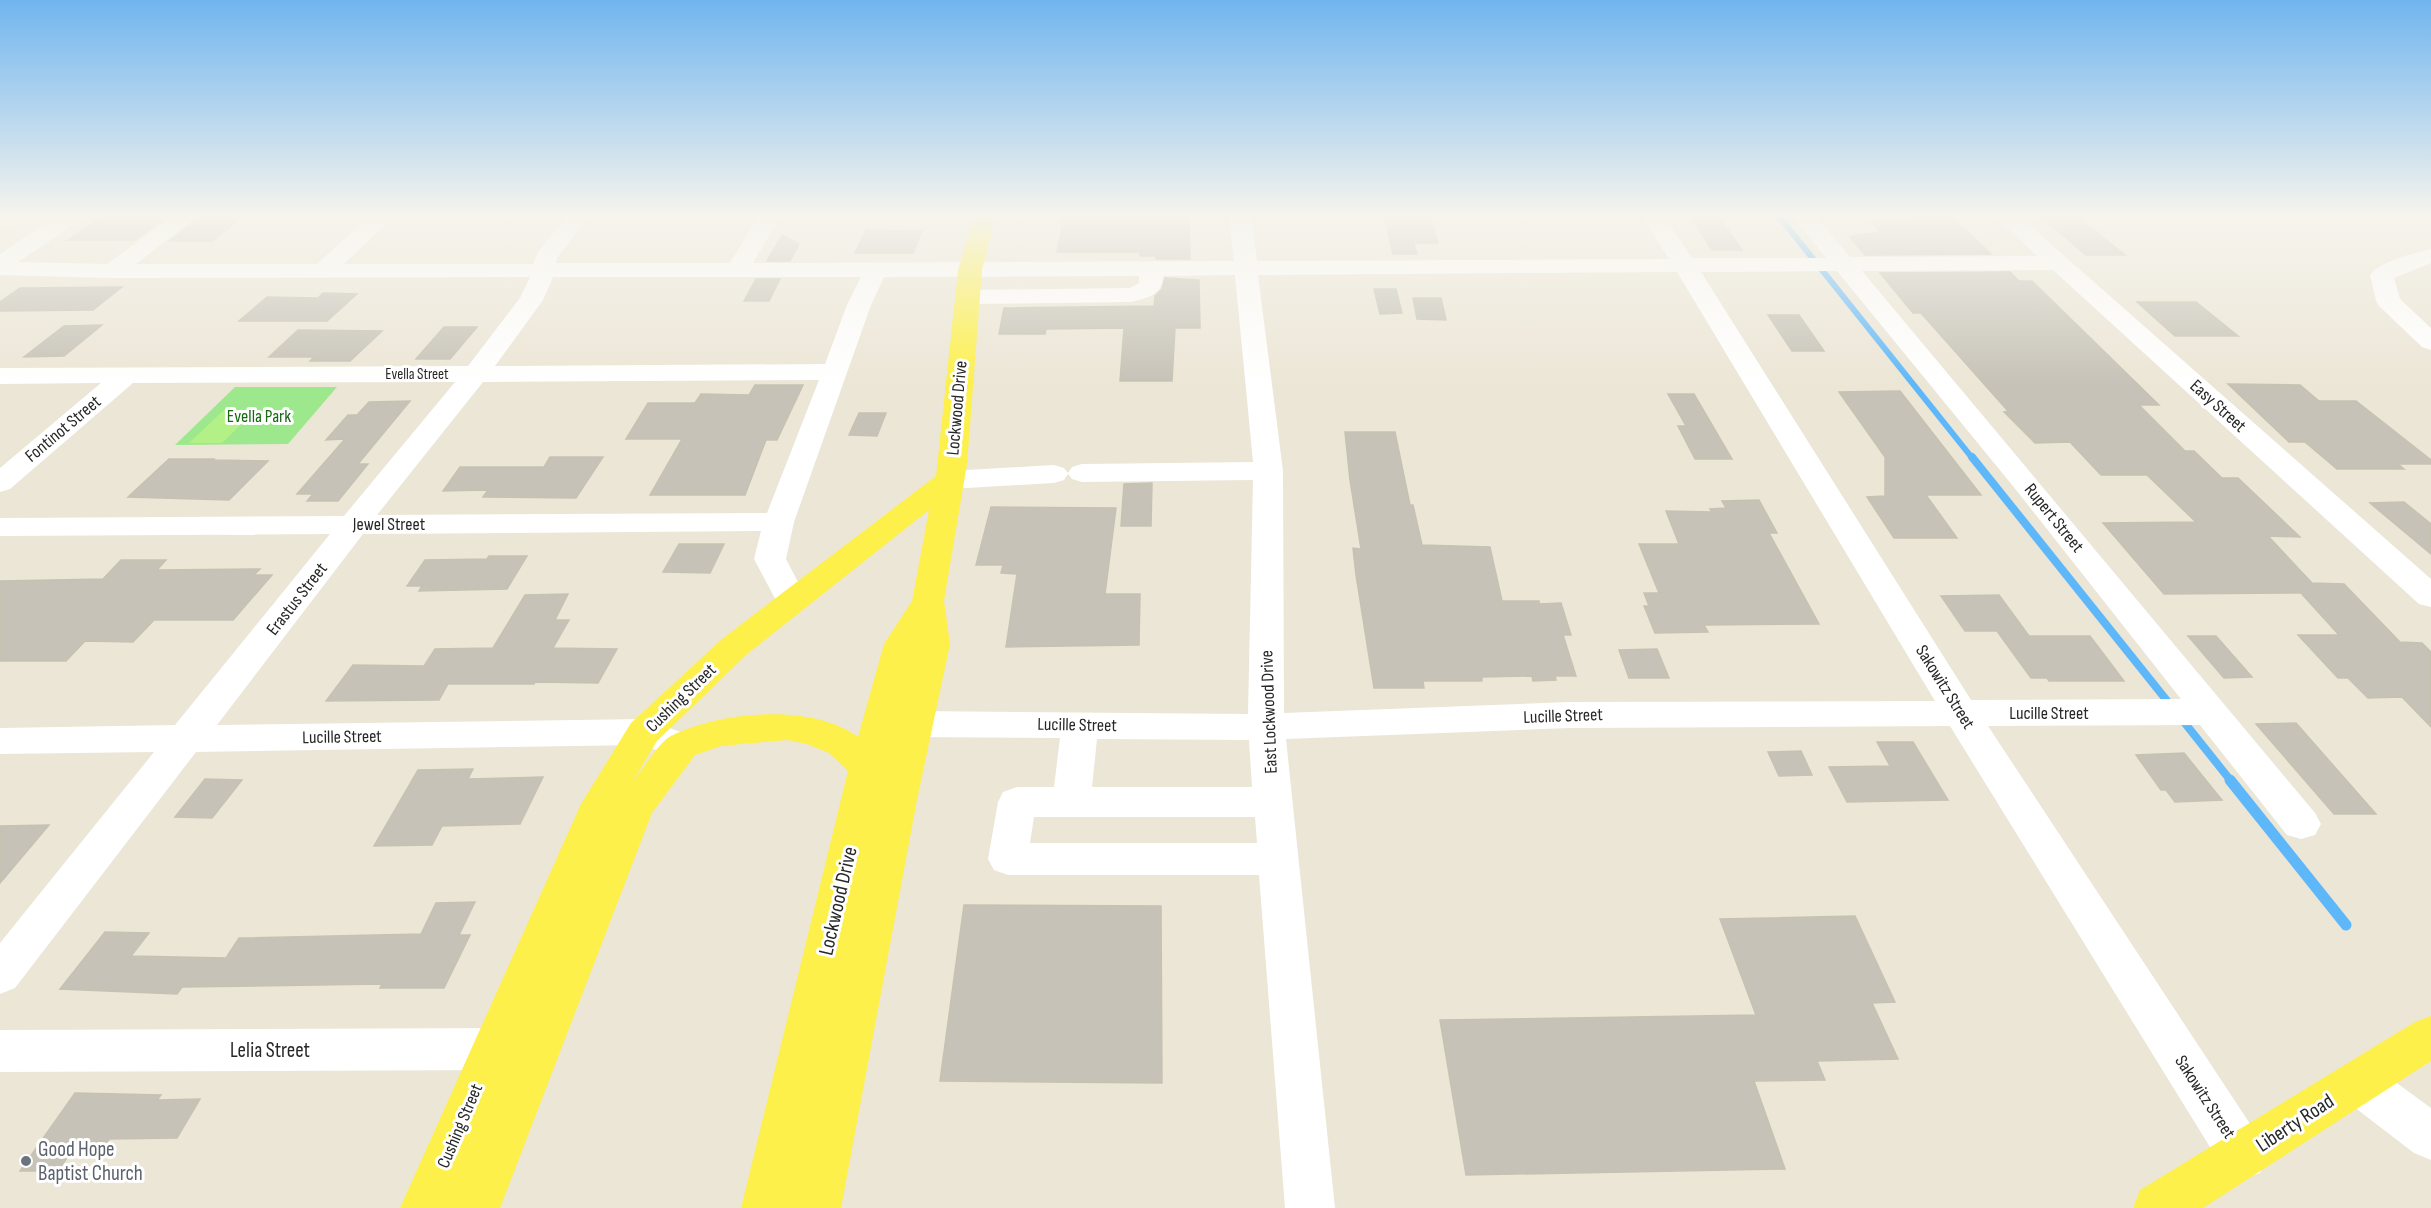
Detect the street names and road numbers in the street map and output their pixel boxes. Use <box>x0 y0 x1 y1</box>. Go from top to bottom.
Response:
street label: Lockwood Drive <box>942 360 972 456</box>
street label: Evella Street <box>385 365 449 384</box>
street label: Easy Street <box>2186 375 2251 437</box>
street label: Fontinot Street <box>21 391 105 467</box>
street label: Rupert Street <box>2020 479 2088 557</box>
street label: Jewel Street <box>352 514 426 535</box>
street label: Erastus Street <box>262 558 332 639</box>
street label: Sakowitz Street <box>1911 641 1979 733</box>
street label: East Lockwood Drive <box>1256 650 1282 774</box>
street label: Cushing Street <box>642 659 721 737</box>
street label: Lucille Street <box>2009 703 2089 724</box>
street label: Lucille Street <box>1523 704 1604 728</box>
street label: Lucille Street <box>1037 714 1117 736</box>
street label: Lucille Street <box>302 726 382 748</box>
street label: Lockwood Drive <box>813 844 863 958</box>
street label: Lelia Street <box>230 1038 310 1063</box>
street label: Sakowitz Street <box>2170 1051 2240 1143</box>
street label: Cushing Street <box>433 1080 487 1171</box>
street label: Liberty Road <box>2251 1089 2339 1157</box>

